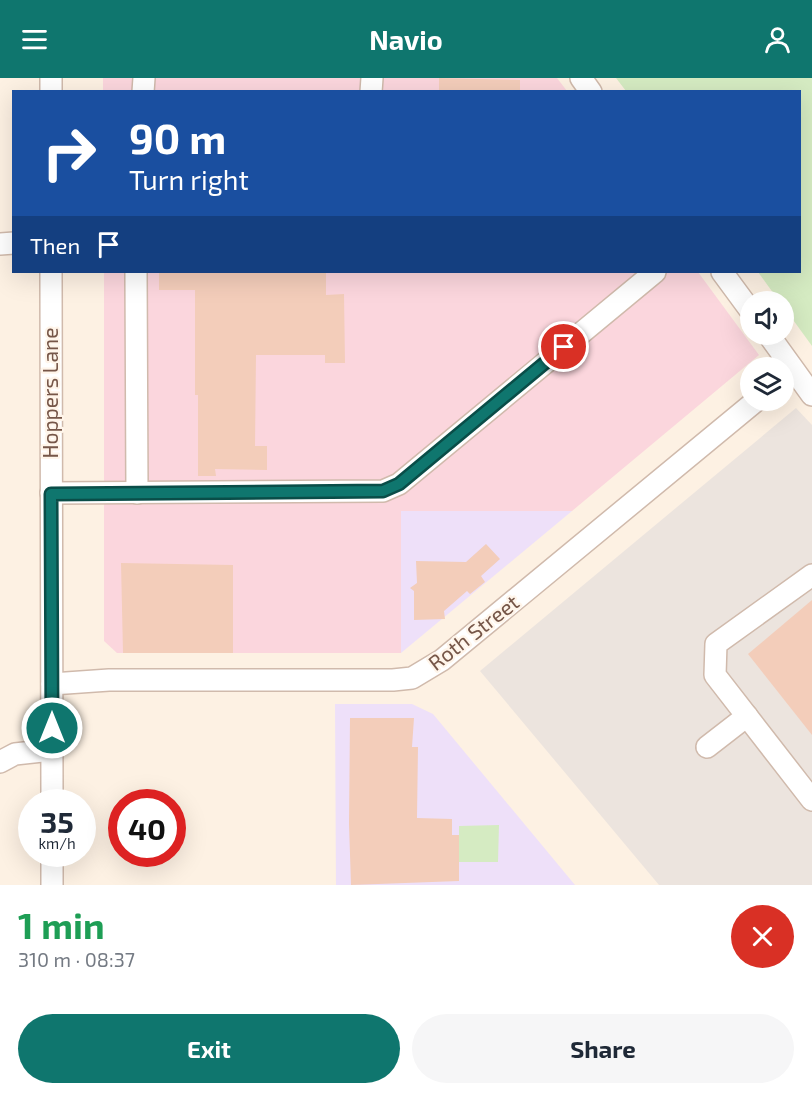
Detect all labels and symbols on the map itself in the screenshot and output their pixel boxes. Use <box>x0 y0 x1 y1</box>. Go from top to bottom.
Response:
pin <box>538 321 589 372</box>
street label: Hoppers Lane <box>37 327 62 459</box>
street label: Roth Street <box>423 589 523 675</box>
position arrow <box>20 696 84 760</box>
speed limit sign: 40 <box>108 789 186 867</box>

